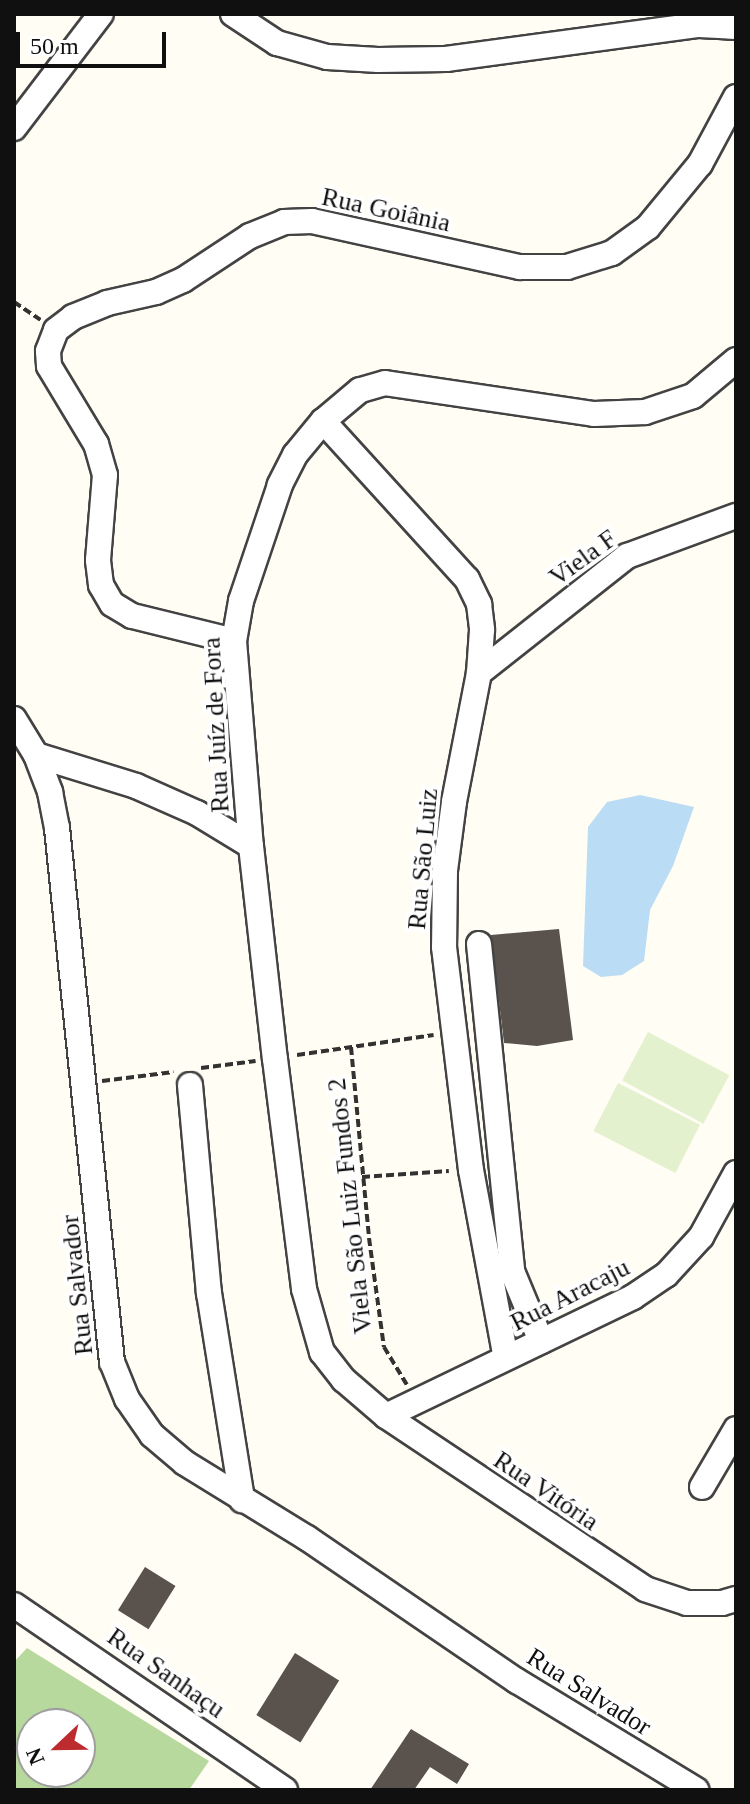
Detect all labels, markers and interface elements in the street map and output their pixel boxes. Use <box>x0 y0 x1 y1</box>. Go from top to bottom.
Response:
scale bar <box>20 16 170 66</box>
text: 50 m <box>30 33 79 59</box>
street label: Rua Goiânia <box>319 181 453 239</box>
street label: Viela F <box>543 523 623 593</box>
street label: Rua Juíz de Fora <box>196 637 236 813</box>
street label: Rua São Luiz <box>401 787 445 931</box>
street label: Viela São Luiz Fundos 2 <box>321 1077 379 1335</box>
street label: Rua Salvador <box>54 1213 100 1357</box>
street label: Rua Aracaju <box>505 1251 635 1339</box>
street label: Rua Vitória <box>487 1444 605 1538</box>
street label: Rua Sanhaçu <box>101 1621 231 1725</box>
street label: Rua Salvador <box>521 1641 657 1743</box>
north arrow <box>16 1708 96 1788</box>
text: N <box>21 1744 50 1768</box>

